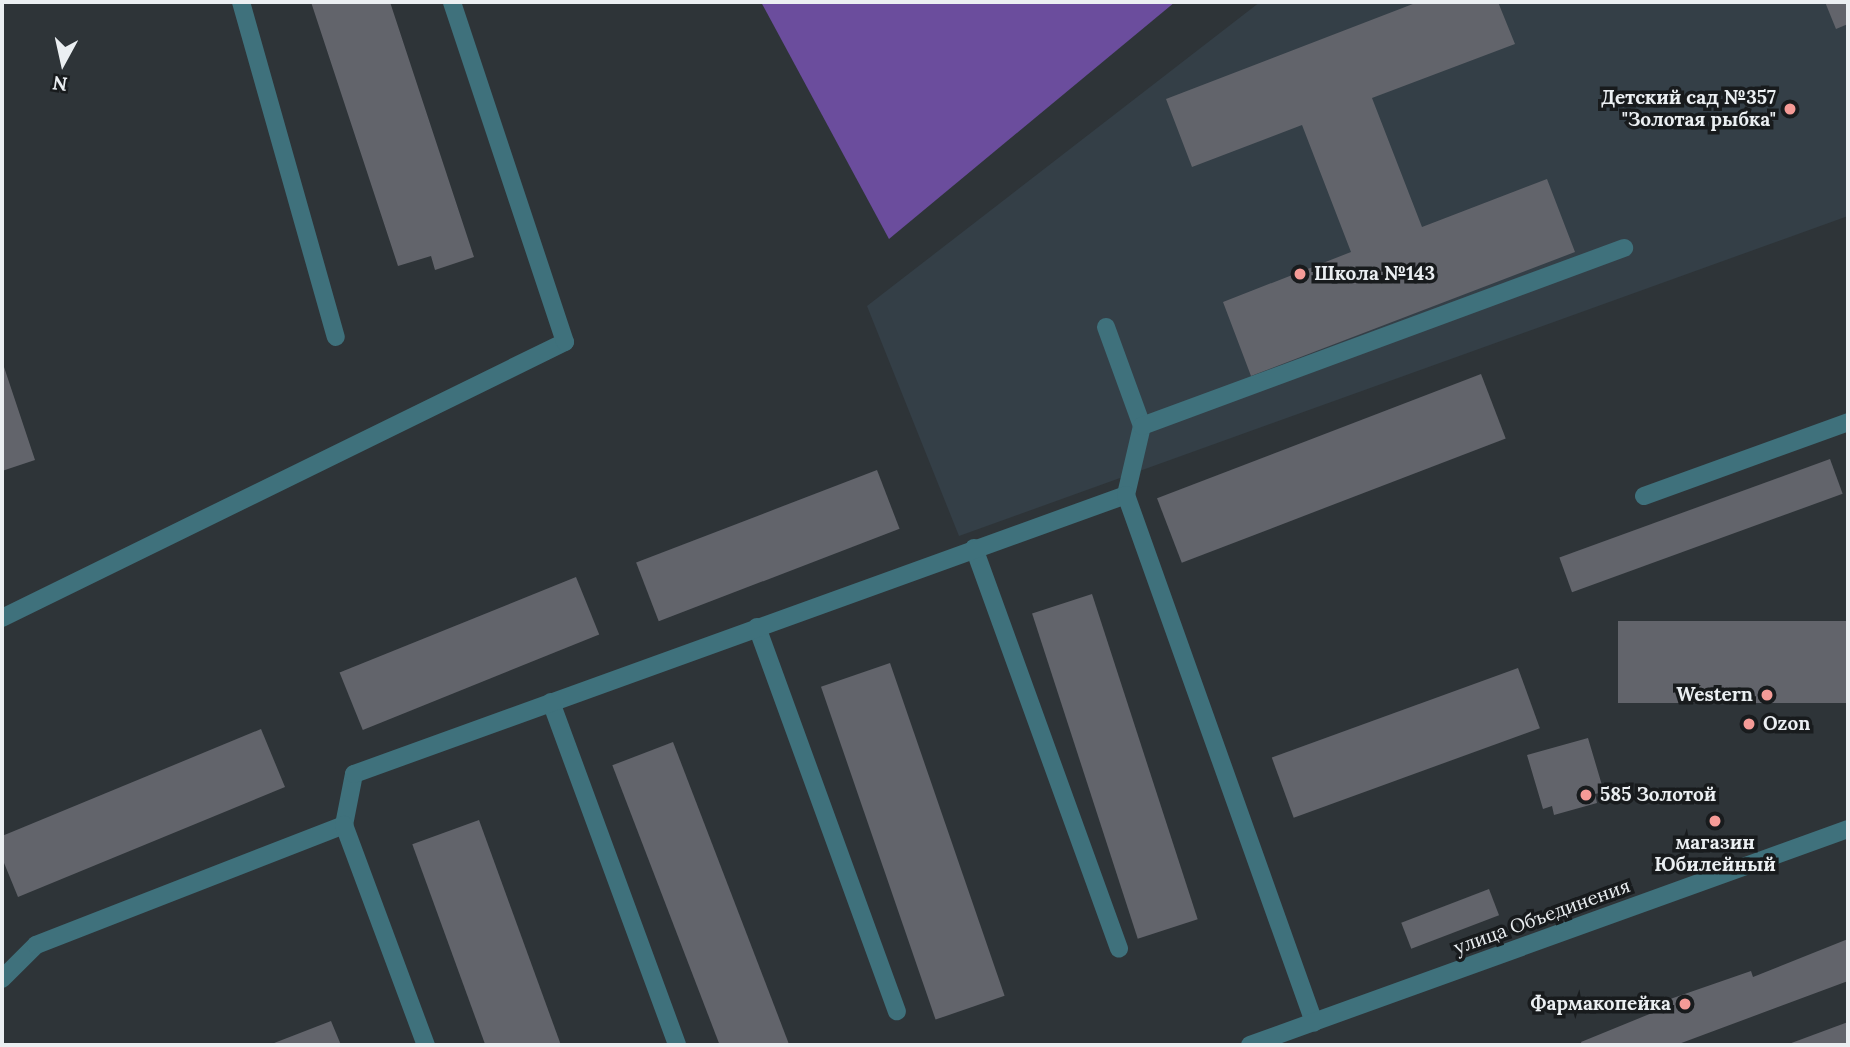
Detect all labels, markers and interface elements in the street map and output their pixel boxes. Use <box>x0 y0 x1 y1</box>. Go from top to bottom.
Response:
north arrow <box>28 28 98 98</box>
text: N <box>51 71 69 97</box>
place label: Детский сад №357 "Золотая рыбка" <box>1601 87 1776 131</box>
marker: Детский сад №357 "Золотая рыбка" <box>1782 101 1798 117</box>
place label: Школа №143 <box>1314 263 1435 285</box>
marker: Школа №143 <box>1292 266 1308 282</box>
place label: Western <box>1676 684 1753 706</box>
marker: Western <box>1759 687 1775 703</box>
place label: Ozon <box>1763 713 1810 735</box>
marker: Ozon <box>1741 716 1757 732</box>
place label: 585 Золотой <box>1600 784 1716 806</box>
marker: 585 Золотой <box>1578 787 1594 803</box>
marker: магазин Юбилейный <box>1707 813 1723 829</box>
place label: магазин Юбилейный <box>1654 832 1776 876</box>
street label: улица Объединения <box>1451 875 1633 959</box>
place label: Фармакопейка <box>1530 993 1671 1015</box>
marker: Фармакопейка <box>1677 996 1693 1012</box>

